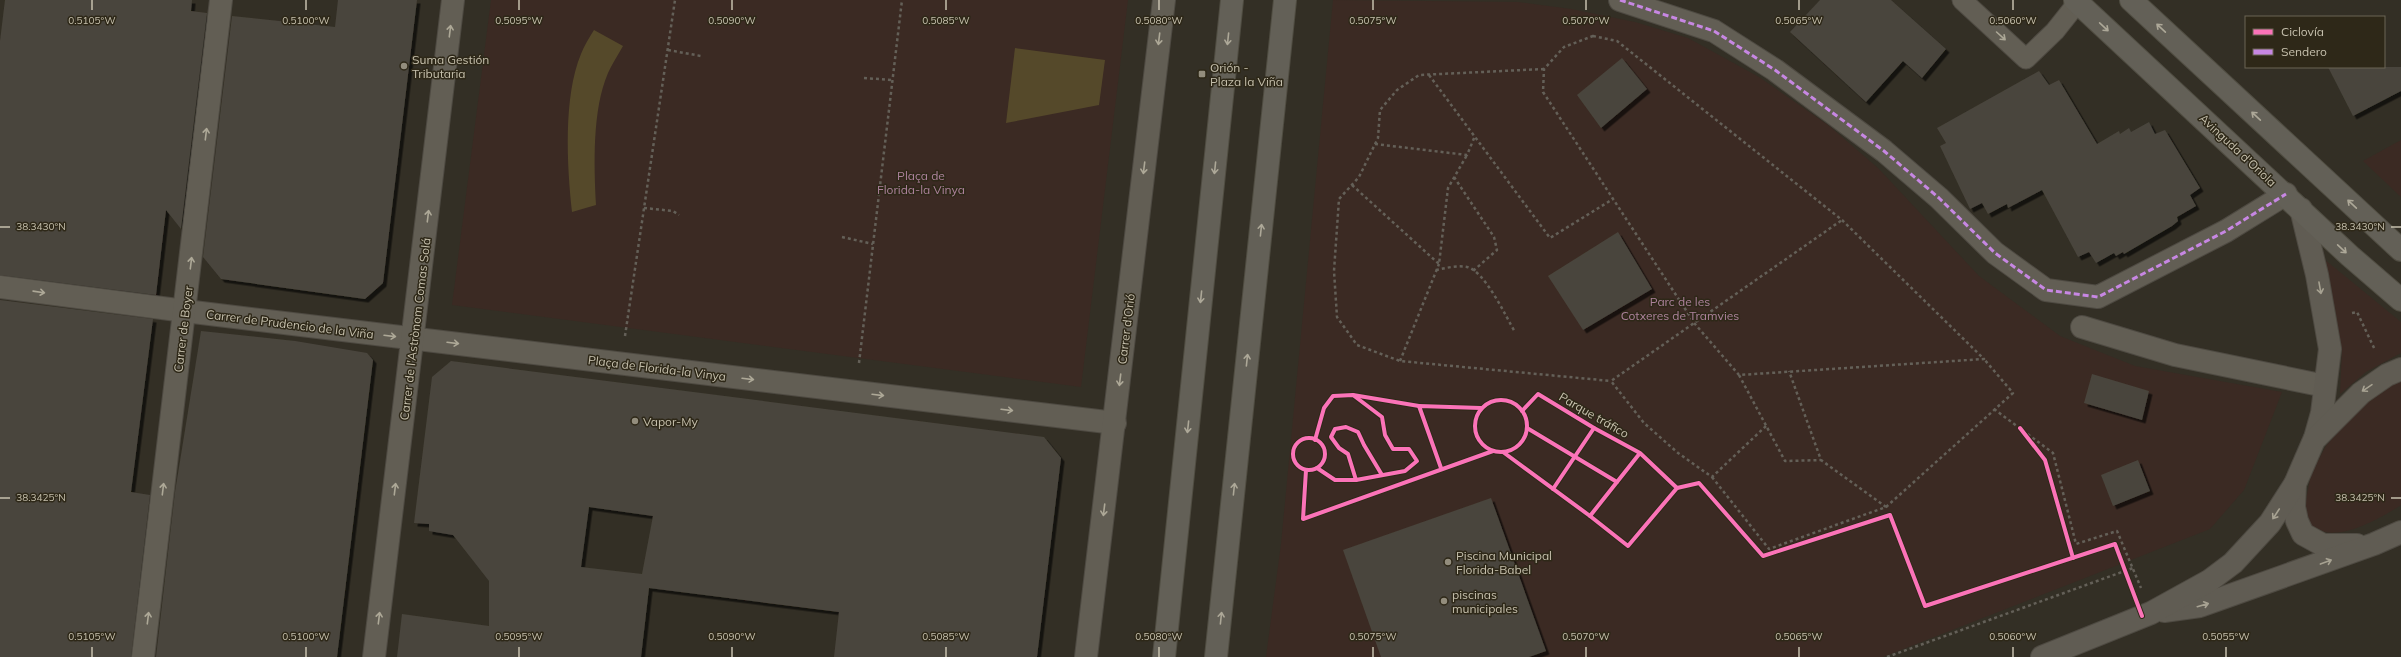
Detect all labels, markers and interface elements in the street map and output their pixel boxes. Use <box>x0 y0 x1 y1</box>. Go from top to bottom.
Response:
text: 0.5105°W <box>68 14 116 27</box>
text: 0.5100°W <box>282 14 330 27</box>
text: 0.5095°W <box>495 14 543 27</box>
text: 0.5090°W <box>708 14 756 27</box>
text: 0.5085°W <box>922 14 970 27</box>
text: 0.5080°W <box>1135 14 1183 27</box>
text: 0.5075°W <box>1349 14 1397 27</box>
text: 0.5070°W <box>1562 14 1610 27</box>
text: 0.5065°W <box>1775 14 1823 27</box>
text: 0.5060°W <box>1989 14 2037 27</box>
legend <box>2245 16 2385 68</box>
one-way arrow <box>2099 22 2109 31</box>
one-way arrow <box>2156 23 2166 32</box>
text: Ciclovía <box>2281 24 2324 39</box>
one-way arrow <box>446 25 453 38</box>
one-way arrow <box>1996 31 2006 40</box>
one-way arrow <box>1155 32 1163 45</box>
one-way arrow <box>1224 32 1232 45</box>
text: Sendero <box>2281 44 2327 59</box>
place label: Suma Gestión Tributaria <box>412 52 489 81</box>
place label: Orión - Plaza la Viña <box>1210 60 1283 89</box>
marker: Suma Gestión Tributaria <box>399 61 409 71</box>
marker: Orión - Plaza la Viña <box>1197 69 1207 79</box>
street label: Avinguda d'Oriola <box>2196 111 2280 189</box>
one-way arrow <box>2251 111 2261 121</box>
one-way arrow <box>202 128 210 141</box>
one-way arrow <box>1140 161 1148 174</box>
one-way arrow <box>1211 161 1218 174</box>
park label: Plaça de Florida-la Vinya <box>877 168 965 197</box>
one-way arrow <box>2347 200 2357 209</box>
one-way arrow <box>424 210 432 223</box>
text: 38.3430°N <box>16 220 66 233</box>
text: 38.3430°N <box>2335 220 2385 233</box>
one-way arrow <box>1257 224 1265 237</box>
street label: Carrer de l'Astrònom Comas Solá <box>396 237 434 421</box>
one-way arrow <box>2337 244 2348 253</box>
one-way arrow <box>187 257 195 270</box>
one-way arrow <box>2316 281 2324 294</box>
street label: Carrer de Boyer <box>170 284 196 373</box>
one-way arrow <box>32 288 45 296</box>
one-way arrow <box>1197 290 1205 303</box>
street label: Carrer d'Orió <box>1114 293 1138 365</box>
park label: Parc de les Cotxeres de Tramvies <box>1621 294 1739 323</box>
street label: Carrer de Prudencio de la Viña <box>205 306 375 342</box>
one-way arrow <box>383 332 396 339</box>
one-way arrow <box>446 339 459 347</box>
street label: Plaça de Florida-la Vinya <box>587 352 727 384</box>
one-way arrow <box>1244 354 1251 367</box>
one-way arrow <box>1116 374 1123 387</box>
one-way arrow <box>742 375 755 383</box>
one-way arrow <box>2362 384 2373 392</box>
street label: Parque tráfico <box>1556 389 1632 441</box>
one-way arrow <box>871 391 884 399</box>
one-way arrow <box>1000 406 1013 414</box>
place label: Vapor-My <box>643 414 698 429</box>
marker: Vapor-My <box>630 416 640 426</box>
one-way arrow <box>1184 420 1191 433</box>
one-way arrow <box>160 483 167 496</box>
one-way arrow <box>391 483 399 496</box>
one-way arrow <box>1230 483 1238 496</box>
text: 38.3425°N <box>16 491 66 504</box>
text: 38.3425°N <box>2335 491 2385 504</box>
one-way arrow <box>1100 503 1108 516</box>
one-way arrow <box>2271 508 2279 520</box>
place label: Piscina Municipal Florida-Babel <box>1456 548 1552 577</box>
marker: Piscina Municipal Florida-Babel <box>1443 557 1453 567</box>
one-way arrow <box>2319 557 2331 565</box>
place label: piscinas municipales <box>1452 587 1518 616</box>
marker: piscinas municipales <box>1439 596 1449 606</box>
one-way arrow <box>2197 601 2210 608</box>
one-way arrow <box>144 612 152 625</box>
one-way arrow <box>375 612 383 625</box>
one-way arrow <box>1217 612 1224 625</box>
text: 0.5105°W <box>68 630 116 643</box>
text: 0.5100°W <box>282 630 330 643</box>
text: 0.5095°W <box>495 630 543 643</box>
text: 0.5090°W <box>708 630 756 643</box>
text: 0.5085°W <box>922 630 970 643</box>
text: 0.5080°W <box>1135 630 1183 643</box>
text: 0.5075°W <box>1349 630 1397 643</box>
text: 0.5070°W <box>1562 630 1610 643</box>
text: 0.5065°W <box>1775 630 1823 643</box>
text: 0.5060°W <box>1989 630 2037 643</box>
text: 0.5055°W <box>2202 630 2250 643</box>

